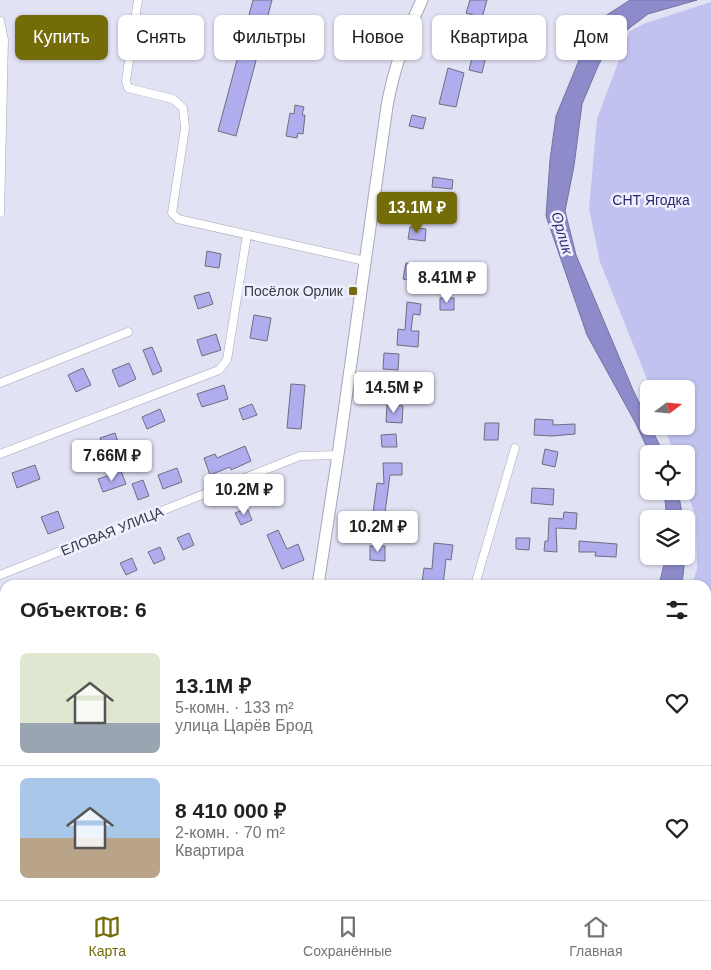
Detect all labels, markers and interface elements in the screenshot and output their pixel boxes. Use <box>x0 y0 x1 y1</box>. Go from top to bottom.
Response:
chip: Купить <box>15 15 108 60</box>
chip: Снять <box>118 15 204 60</box>
chip: Фильтры <box>214 15 324 60</box>
chip: Новое <box>334 15 422 60</box>
chip: Квартира <box>432 15 546 60</box>
chip: Дом <box>556 15 627 60</box>
pin: 13.1M ₽ <box>371 192 463 234</box>
park label: СНТ Ягодка <box>612 192 690 208</box>
text: 13.1M ₽ <box>388 199 446 216</box>
water label: Орлик <box>548 210 577 257</box>
pin: 8.41M ₽ <box>401 262 493 304</box>
text: 8.41M ₽ <box>418 269 476 286</box>
place label: Посёлок Орлик <box>244 283 344 299</box>
marker: Посёлок Орлик <box>347 285 359 297</box>
pin: 14.5M ₽ <box>348 372 440 414</box>
text: 14.5M ₽ <box>365 379 423 396</box>
north arrow <box>640 380 695 435</box>
map controls <box>640 380 695 565</box>
pin: 7.66M ₽ <box>66 440 158 482</box>
button: locate <box>640 445 695 500</box>
text: 7.66M ₽ <box>83 447 141 464</box>
pin: 10.2M ₽ <box>198 474 290 516</box>
text: 10.2M ₽ <box>215 481 273 498</box>
street label: ЕЛОВАЯ УЛИЦА <box>58 503 166 559</box>
pin: 10.2M ₽ <box>332 510 424 553</box>
button: layers <box>640 510 695 565</box>
text: 10.2M ₽ <box>349 518 407 535</box>
icon: filters <box>663 596 691 624</box>
text: Объектов: 6 <box>20 598 147 621</box>
icon: home <box>60 673 120 733</box>
text: 13.1M ₽ <box>175 674 251 697</box>
icon: heart <box>663 689 691 717</box>
text: 5-комн. · 133 m² <box>175 699 294 716</box>
text: улица Царёв Брод <box>175 717 313 734</box>
icon: home <box>60 798 120 858</box>
text: 8 410 000 ₽ <box>175 799 286 822</box>
icon: heart <box>663 814 691 842</box>
text: 2-комн. · 70 m² <box>175 824 285 841</box>
text: Квартира <box>175 842 244 859</box>
tab: Карта <box>89 913 126 959</box>
tab: Сохранённые <box>303 913 392 959</box>
tab: Главная <box>569 913 622 959</box>

